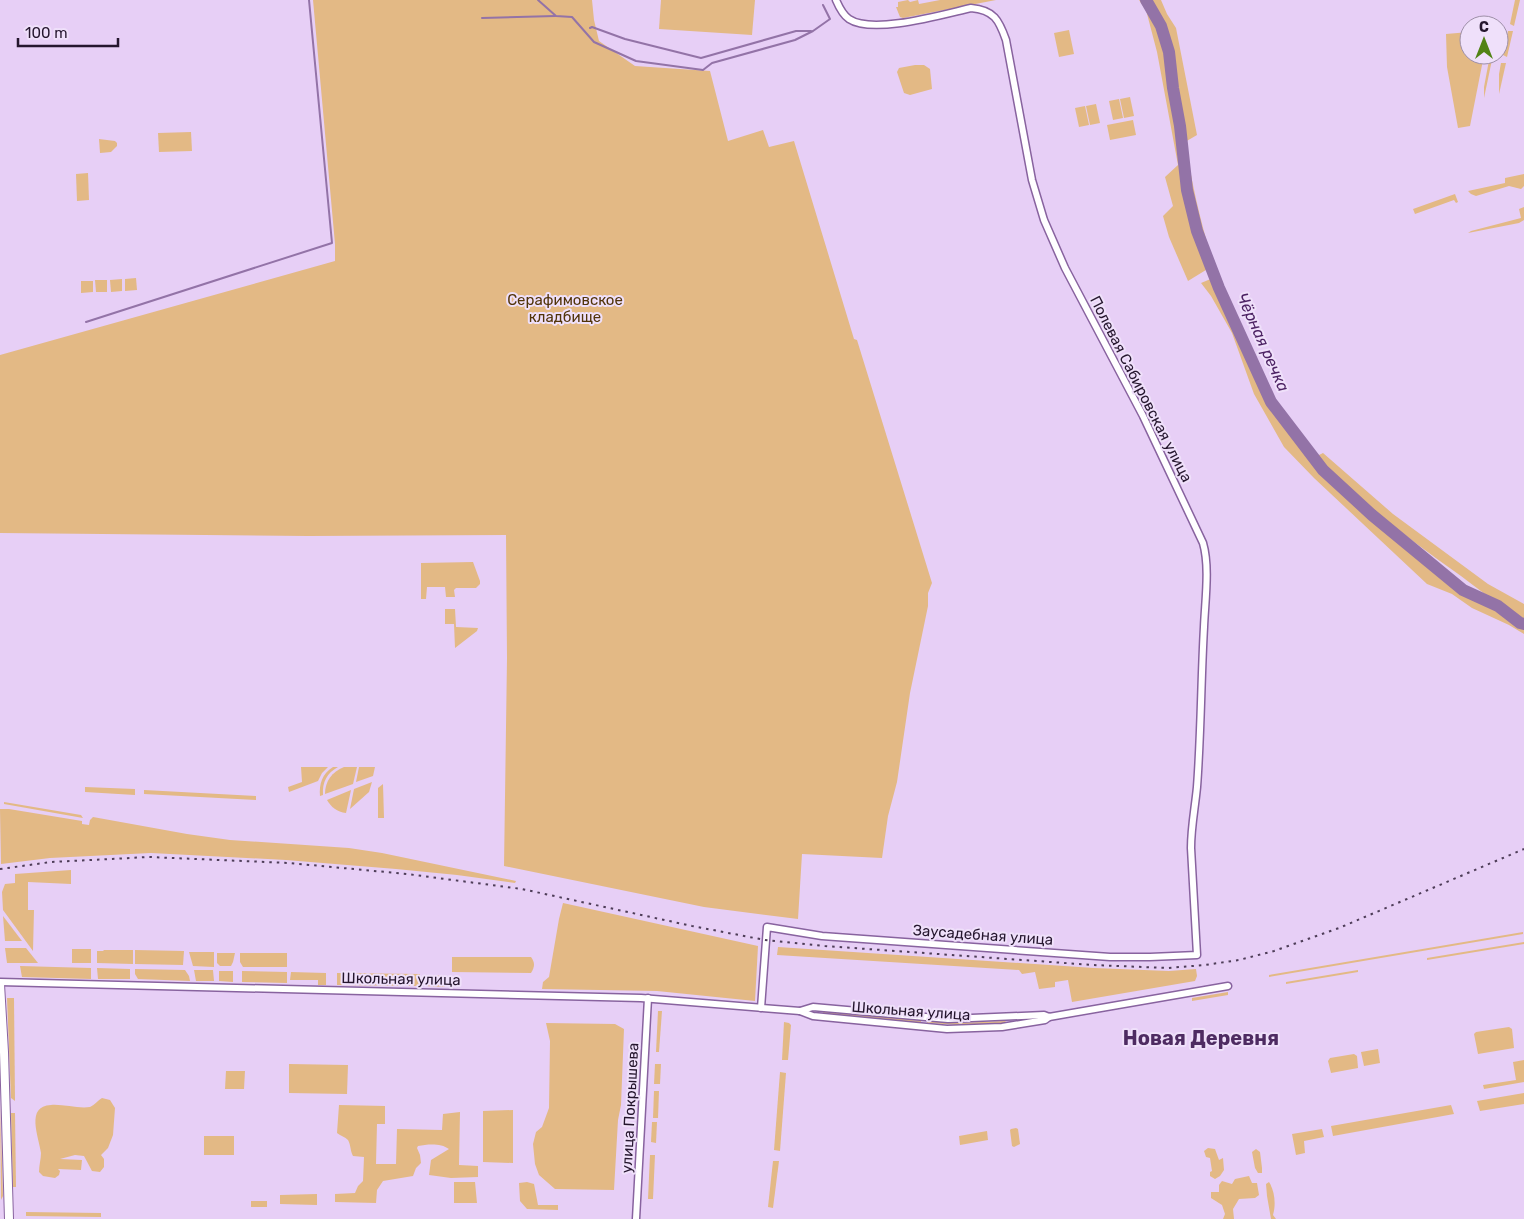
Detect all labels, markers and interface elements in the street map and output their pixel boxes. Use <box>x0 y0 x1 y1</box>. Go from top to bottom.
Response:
scale bar <box>18 15 118 47</box>
north arrow <box>1459 15 1509 65</box>
text: С <box>1479 19 1489 36</box>
text: 100 m <box>25 24 67 42</box>
water label: Чёрная речка <box>1233 290 1293 394</box>
park label: Серафимовское кладбище <box>507 291 623 326</box>
street label: Полевая Сабировская улица <box>1086 293 1196 485</box>
street label: Заусадебная улица <box>912 921 1054 949</box>
street label: Школьная улица <box>341 969 461 989</box>
street label: Школьная улица <box>851 998 971 1024</box>
district label: Новая Деревня <box>1123 1026 1279 1050</box>
street label: улица Покрышева <box>618 1042 642 1174</box>

